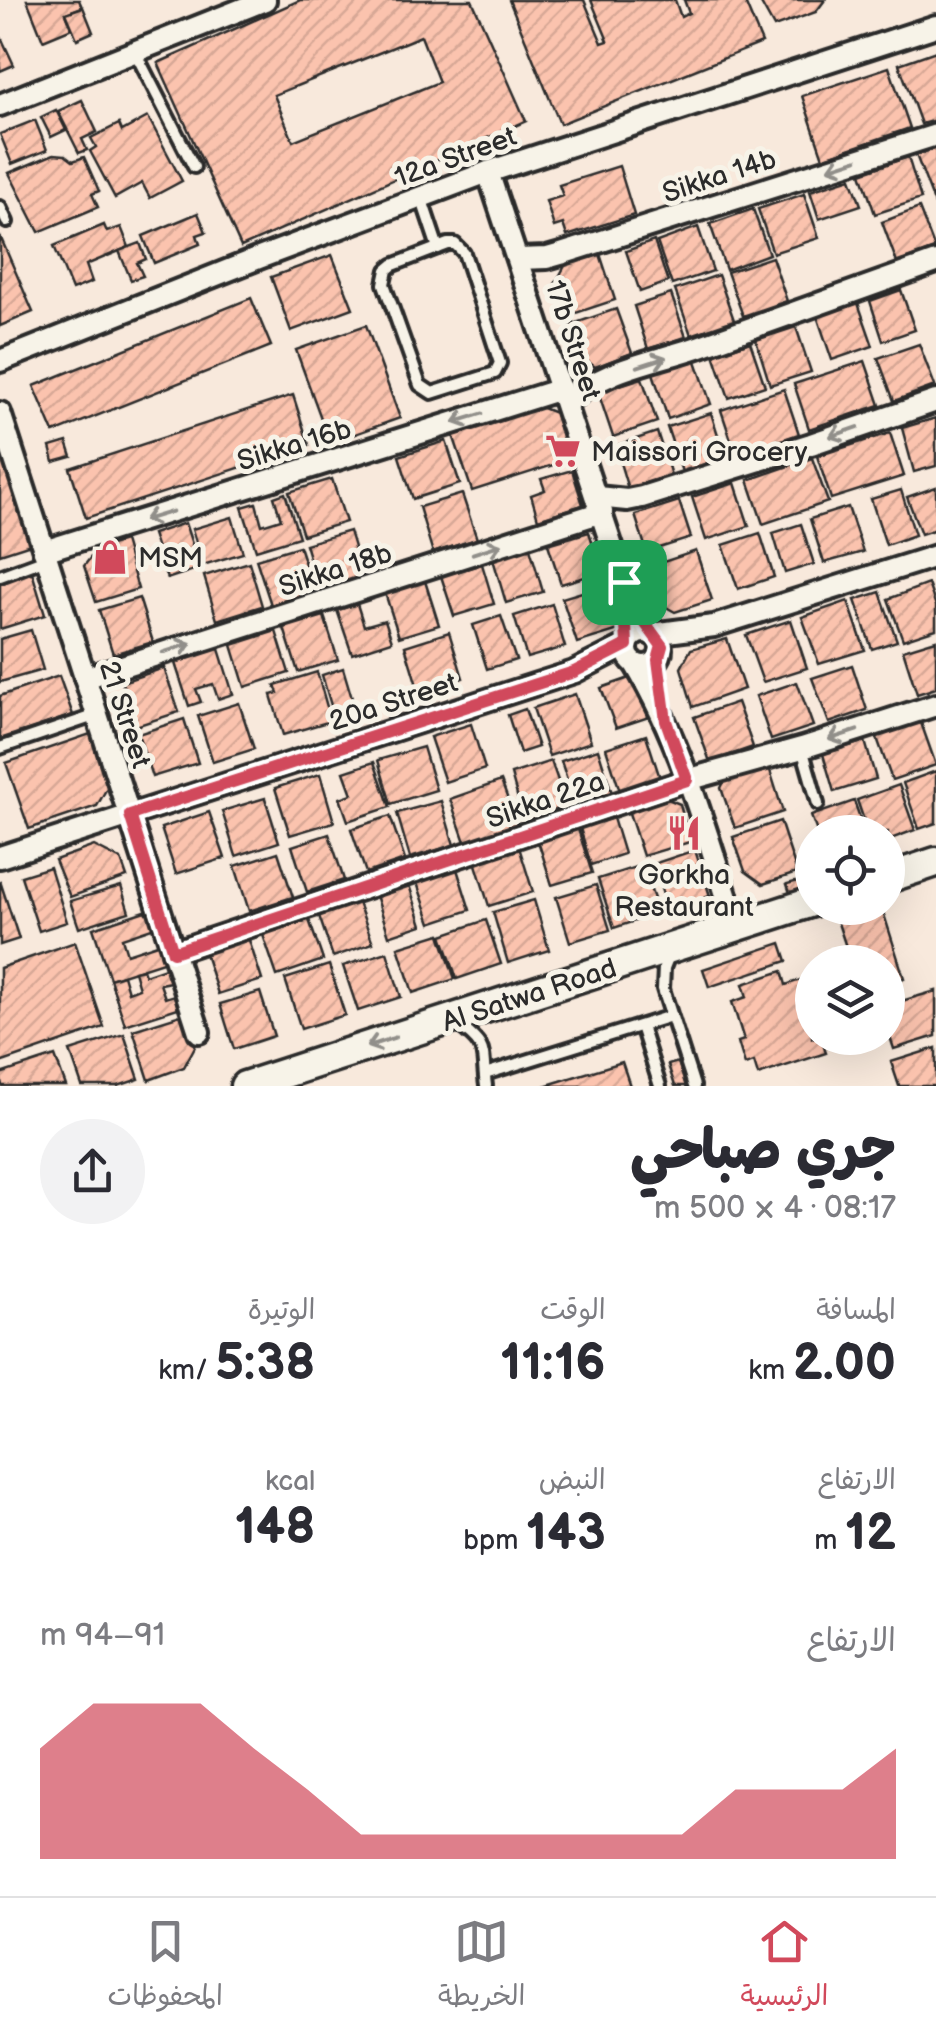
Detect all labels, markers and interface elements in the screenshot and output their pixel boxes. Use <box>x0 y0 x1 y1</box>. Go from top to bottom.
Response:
street label: 12a Street <box>390 120 521 195</box>
street label: Sikka 14b <box>658 143 780 210</box>
one-way arrow <box>828 157 859 175</box>
street label: 17b Street <box>538 276 608 405</box>
one-way arrow <box>636 352 668 370</box>
one-way arrow <box>453 410 484 428</box>
street label: Sikka 16b <box>233 412 355 478</box>
one-way arrow <box>828 425 860 443</box>
supermarket icon: Maissori Grocery <box>544 432 582 470</box>
place label: Maissori Grocery <box>591 436 808 469</box>
one-way arrow <box>143 508 175 526</box>
street label: Sikka 18b <box>275 537 396 604</box>
shop icon: MSM <box>91 538 129 576</box>
one-way arrow <box>470 538 502 556</box>
pin <box>582 540 667 625</box>
place label: MSM <box>138 542 203 575</box>
icon: arrive <box>597 555 652 610</box>
one-way arrow <box>161 638 193 656</box>
street label: 21 Street <box>92 657 158 773</box>
street label: 20a Street <box>325 666 462 739</box>
one-way arrow <box>828 727 860 745</box>
street label: Sikka 22a <box>482 765 609 836</box>
restaurant icon: Gorkha Restaurant <box>665 814 703 852</box>
map controls <box>795 815 905 1055</box>
button: locate <box>795 815 905 925</box>
place label: Gorkha Restaurant <box>614 859 754 924</box>
button: layers <box>795 945 905 1055</box>
street label: Al Satwa Road <box>438 952 621 1039</box>
one-way arrow <box>365 1034 397 1052</box>
text: جري صباحي <box>630 1118 896 1185</box>
button: share <box>40 1119 145 1224</box>
text: 08:17 · 4 × 500 m <box>654 1189 896 1228</box>
text: الوتيرة <box>248 1294 315 1327</box>
text: الوقت <box>540 1294 606 1327</box>
text: المسافة <box>816 1294 896 1327</box>
text: 5:38 <box>215 1334 315 1394</box>
text: 11:16 <box>500 1334 606 1394</box>
text: 2.00 <box>793 1334 896 1394</box>
text: /km <box>158 1354 215 1387</box>
text: km <box>748 1354 793 1387</box>
text: النبض <box>539 1464 606 1497</box>
text: الارتفاع <box>817 1464 896 1497</box>
text: kcal <box>265 1465 315 1498</box>
text: 148 <box>235 1498 315 1558</box>
text: 143 <box>526 1504 606 1564</box>
text: 12 <box>845 1504 896 1564</box>
text: bpm <box>463 1524 526 1557</box>
text: m <box>814 1524 845 1557</box>
text: 91–94 m <box>40 1616 165 1655</box>
text: الارتفاع <box>806 1622 896 1661</box>
tab: المحفوظات <box>108 1914 223 2020</box>
tab: الخريطة <box>438 1914 525 2020</box>
tab: الرئيسية <box>741 1914 828 2020</box>

